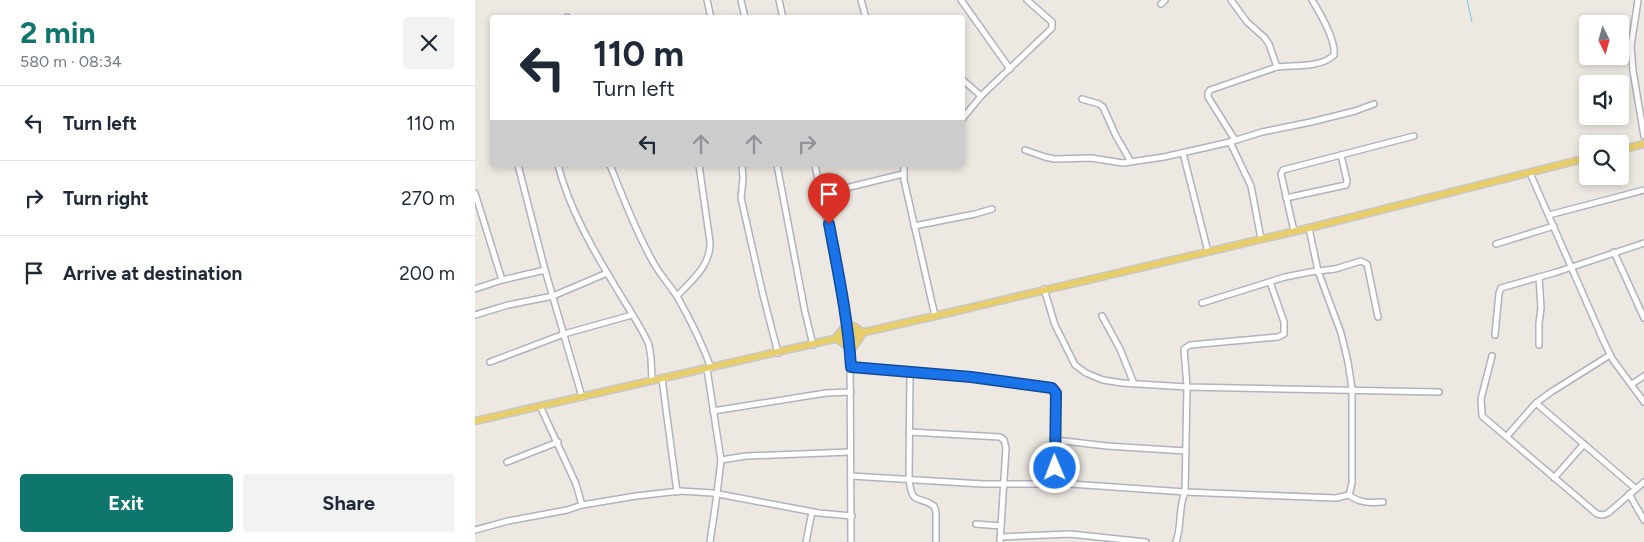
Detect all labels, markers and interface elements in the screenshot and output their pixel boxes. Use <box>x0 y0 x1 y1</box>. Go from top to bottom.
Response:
text: 2 min <box>20 14 96 51</box>
north arrow <box>1579 15 1629 65</box>
map controls <box>1579 15 1629 185</box>
button: close <box>403 17 455 69</box>
text: 110 m <box>593 33 684 75</box>
icon: left <box>510 35 575 100</box>
text: 580 m · 08:34 <box>20 52 122 71</box>
text: Turn left <box>593 75 675 102</box>
button: sound <box>1579 75 1629 125</box>
icon: left <box>20 109 48 137</box>
text: Turn left <box>63 112 137 135</box>
text: 110 m <box>406 112 455 135</box>
icon: left <box>634 130 662 158</box>
icon: ahead <box>687 130 715 158</box>
icon: ahead <box>740 130 768 158</box>
icon: right <box>793 130 821 158</box>
button: search <box>1579 135 1629 185</box>
pin <box>808 173 850 224</box>
icon: arrive <box>815 180 843 208</box>
icon: right <box>20 184 48 212</box>
text: Turn right <box>63 187 149 210</box>
text: 270 m <box>401 187 455 210</box>
icon: arrive <box>20 259 48 287</box>
text: Arrive at destination <box>63 262 242 285</box>
text: 200 m <box>399 262 455 285</box>
position arrow <box>1028 441 1080 493</box>
button: Exit <box>20 474 233 532</box>
button: Share <box>243 474 455 532</box>

